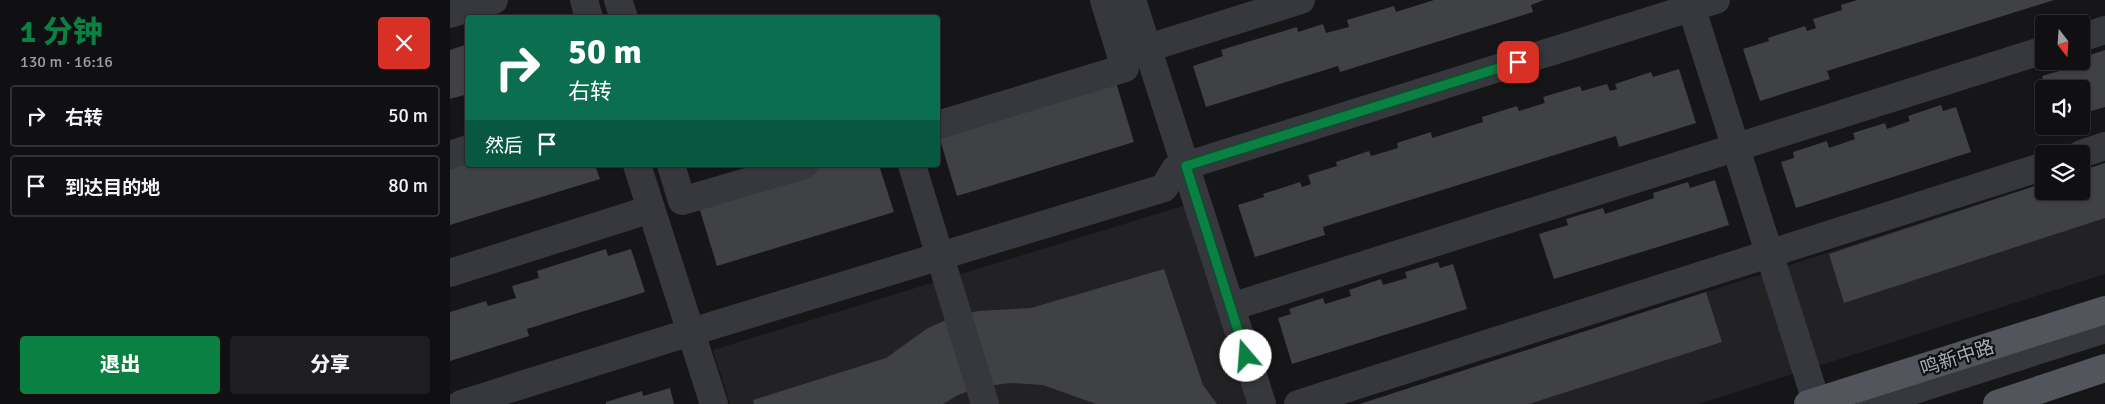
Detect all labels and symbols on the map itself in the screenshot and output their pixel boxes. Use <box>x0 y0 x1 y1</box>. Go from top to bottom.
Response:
north arrow <box>2035 15 2090 70</box>
pin <box>1497 41 1539 83</box>
position arrow <box>1219 329 1271 381</box>
street label: 鸣新中路 <box>1917 335 1997 381</box>

